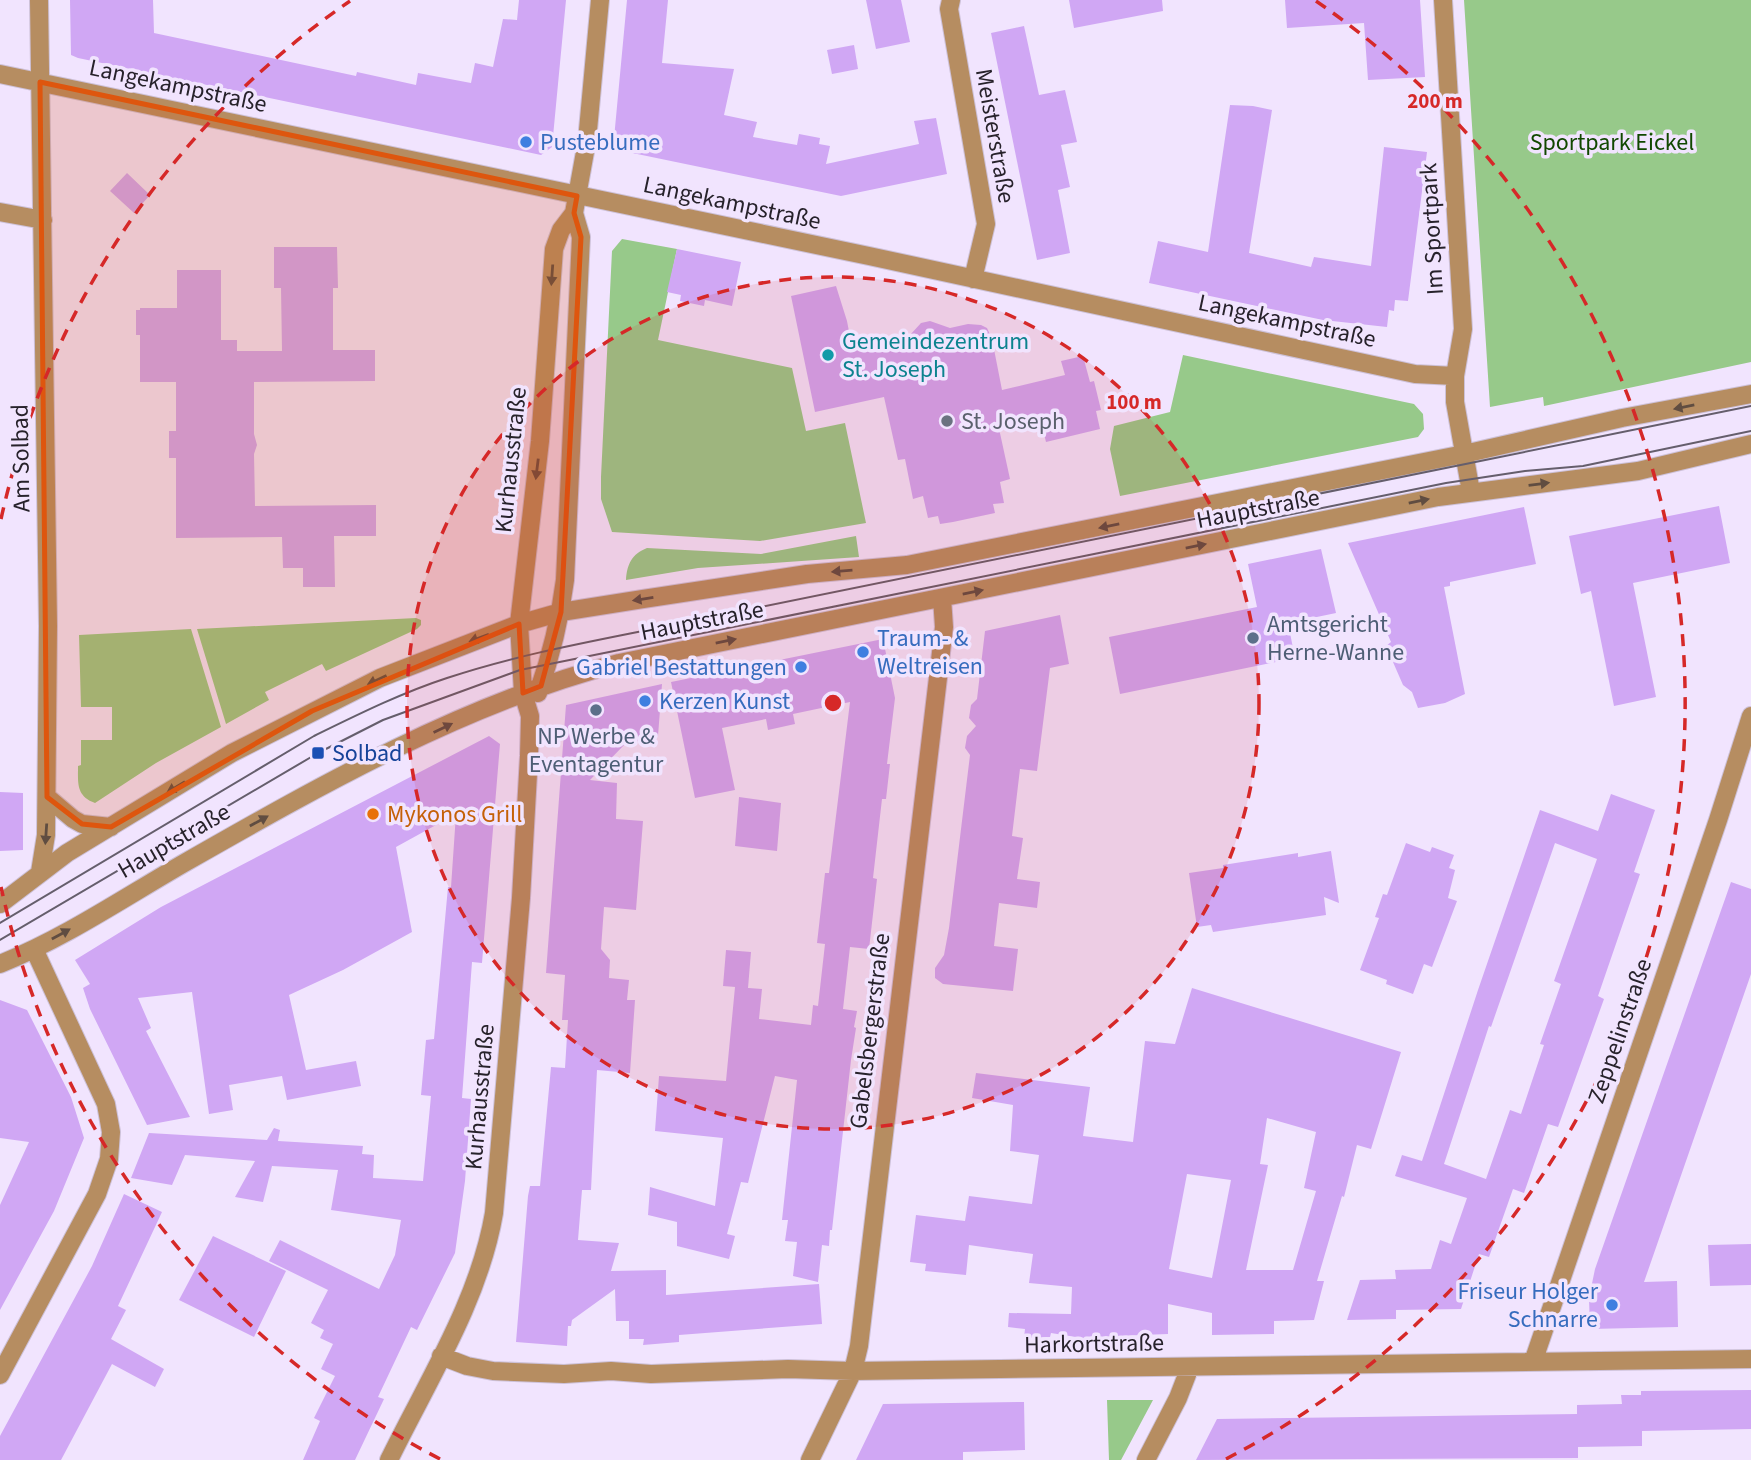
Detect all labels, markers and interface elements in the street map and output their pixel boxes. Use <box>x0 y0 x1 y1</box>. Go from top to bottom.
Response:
street label: Langekampstraße <box>86 50 270 122</box>
street label: Meisterstraße <box>966 66 1024 206</box>
text: 200 m <box>1407 86 1463 116</box>
place label: Pusteblume <box>540 125 660 160</box>
park label: Sportpark Eickel <box>1530 125 1694 160</box>
marker: Pusteblume <box>518 134 534 150</box>
street label: Im Sportpark <box>1411 162 1453 296</box>
street label: Langekampstraße <box>640 167 824 239</box>
one-way arrow <box>546 265 557 287</box>
street label: Langekampstraße <box>1195 285 1379 357</box>
place label: Gemeindezentrum St. Joseph <box>842 324 1029 387</box>
marker: Gemeindezentrum St. Joseph <box>820 347 836 363</box>
street label: Kurhausstraße <box>486 385 536 535</box>
text: 100 m <box>1106 387 1162 417</box>
one-way arrow <box>1673 402 1695 413</box>
street label: Am Solbad <box>3 404 39 512</box>
place label: St. Joseph <box>961 404 1065 439</box>
marker: St. Joseph <box>939 413 955 429</box>
one-way arrow <box>531 459 542 481</box>
one-way arrow <box>1528 478 1550 489</box>
street label: Hauptstraße <box>1193 480 1323 538</box>
one-way arrow <box>1408 496 1430 507</box>
one-way arrow <box>1098 520 1120 531</box>
one-way arrow <box>1185 540 1207 551</box>
one-way arrow <box>831 566 853 577</box>
one-way arrow <box>962 586 984 597</box>
street label: Hauptstraße <box>637 592 767 650</box>
one-way arrow <box>632 594 654 605</box>
place label: Amtsgericht Herne-Wanne <box>1267 607 1404 670</box>
place label: Traum- & Weltreisen <box>877 621 983 684</box>
marker: Amtsgericht Herne-Wanne <box>1245 630 1261 646</box>
one-way arrow <box>469 633 490 644</box>
one-way arrow <box>715 635 737 646</box>
marker: Traum- & Weltreisen <box>855 644 871 660</box>
place label: Gabriel Bestattungen <box>576 650 787 685</box>
marker: Gabriel Bestattungen <box>793 659 809 675</box>
one-way arrow <box>367 674 387 686</box>
place label: Kerzen Kunst <box>659 684 790 719</box>
centre of rings <box>821 691 845 715</box>
marker: Kerzen Kunst <box>637 693 653 709</box>
marker: NP Werbe & Eventagentur <box>588 702 604 718</box>
place label: NP Werbe & Eventagentur <box>529 719 664 782</box>
one-way arrow <box>433 722 453 733</box>
place label: Solbad <box>332 736 402 771</box>
marker: Solbad <box>310 745 326 761</box>
one-way arrow <box>167 781 186 794</box>
street label: Hauptstraße <box>111 795 237 887</box>
place label: Mykonos Grill <box>387 797 522 832</box>
marker: Mykonos Grill <box>365 806 381 822</box>
one-way arrow <box>249 815 268 827</box>
one-way arrow <box>40 824 51 846</box>
one-way arrow <box>52 928 71 940</box>
street label: Gabelsbergerstraße <box>841 931 899 1131</box>
street label: Zeppelinstraße <box>1579 954 1661 1108</box>
street label: Kurhausstraße <box>456 1023 504 1171</box>
place label: Friseur Holger Schnarre <box>1457 1274 1599 1337</box>
marker: Friseur Holger Schnarre <box>1604 1297 1620 1313</box>
street label: Harkortstraße <box>1024 1325 1164 1363</box>

